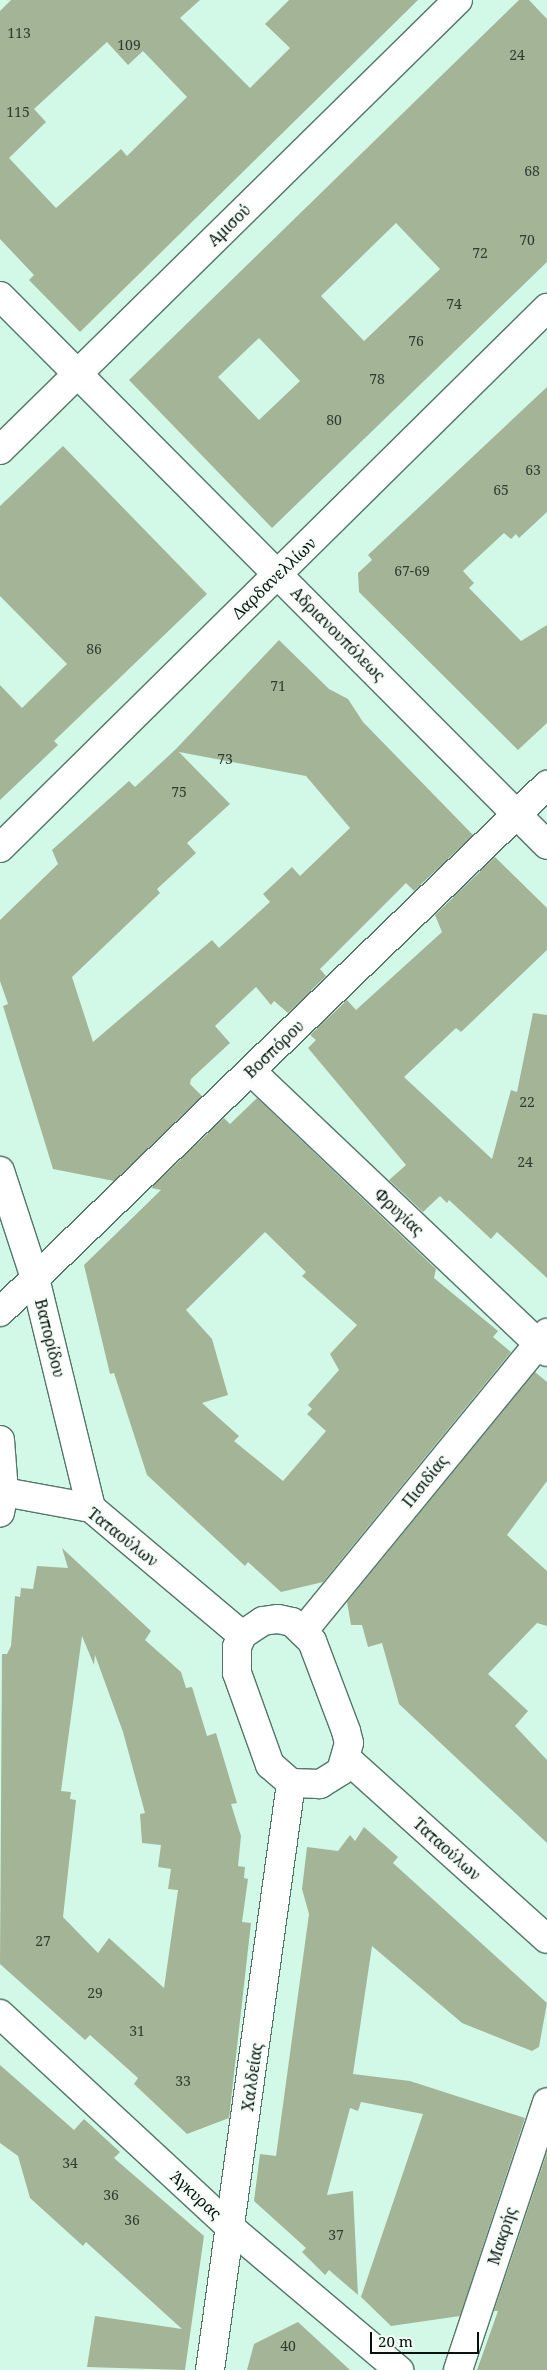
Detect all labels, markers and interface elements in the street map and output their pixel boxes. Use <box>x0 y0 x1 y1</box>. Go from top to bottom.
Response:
house number: 113 <box>7 25 31 41</box>
house number: 109 <box>117 37 141 53</box>
house number: 24 <box>509 47 525 63</box>
house number: 115 <box>6 104 30 120</box>
house number: 68 <box>524 163 540 179</box>
street label: Αμισού <box>204 200 254 250</box>
house number: 70 <box>519 232 535 248</box>
house number: 72 <box>472 245 488 261</box>
house number: 74 <box>446 296 462 312</box>
house number: 76 <box>408 333 424 349</box>
house number: 78 <box>369 371 385 387</box>
house number: 80 <box>326 412 342 428</box>
house number: 63 <box>525 462 541 478</box>
house number: 65 <box>493 482 509 498</box>
street label: Δαρδανελλίων <box>228 533 320 623</box>
house number: 67-69 <box>394 563 430 579</box>
street label: Αδριανουπόλεως <box>287 583 389 685</box>
house number: 86 <box>86 641 102 657</box>
house number: 71 <box>270 678 286 694</box>
house number: 73 <box>217 751 233 767</box>
house number: 75 <box>171 784 187 800</box>
street label: Βοσπόρου <box>240 1016 308 1082</box>
house number: 22 <box>519 1094 535 1110</box>
house number: 24 <box>517 1154 533 1170</box>
street label: Φρυγίας <box>370 1184 428 1240</box>
street label: Βαπορίδου <box>31 1297 69 1379</box>
street label: Πισιδίας <box>398 1451 452 1511</box>
street label: Ταταούλων <box>84 1504 162 1570</box>
street label: Ταταούλων <box>409 1814 485 1884</box>
house number: 27 <box>35 1933 51 1949</box>
house number: 29 <box>87 1985 103 2001</box>
house number: 31 <box>129 2023 145 2039</box>
street label: Χαλδείας <box>238 2042 266 2112</box>
house number: 33 <box>175 2073 191 2089</box>
house number: 34 <box>62 2155 78 2171</box>
street label: Άγκυρας <box>167 2167 225 2223</box>
house number: 36 <box>103 2187 119 2203</box>
street label: Μακρής <box>484 2205 520 2267</box>
house number: 36 <box>124 2212 140 2228</box>
house number: 37 <box>328 2227 344 2243</box>
scale bar <box>372 2322 481 2354</box>
text: 20 m <box>378 2331 413 2351</box>
house number: 40 <box>280 2338 296 2354</box>

